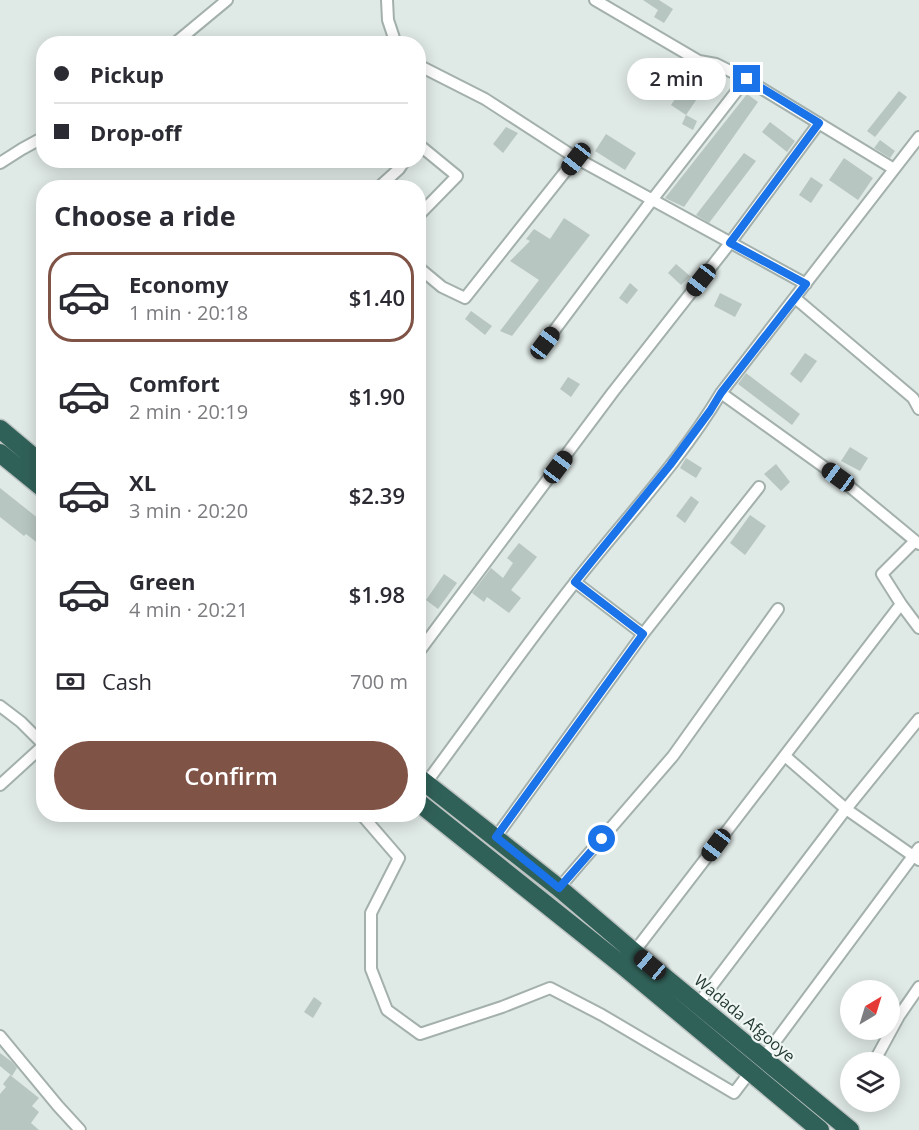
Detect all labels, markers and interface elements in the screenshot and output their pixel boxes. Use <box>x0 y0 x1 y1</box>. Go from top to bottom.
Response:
callout: 2 min <box>627 58 726 100</box>
text: Pickup <box>90 59 164 89</box>
text: 2 min <box>650 65 704 92</box>
route end <box>733 65 760 92</box>
text: Drop-off <box>90 117 182 147</box>
car <box>558 139 594 179</box>
text: Choose a ride <box>54 197 236 234</box>
car <box>683 260 719 300</box>
text: Economy <box>129 269 228 299</box>
icon: car <box>57 270 111 324</box>
text: $1.40 <box>349 282 405 312</box>
text: 1 min · 20:18 <box>129 299 248 326</box>
car <box>527 323 563 363</box>
text: Comfort <box>129 368 220 398</box>
icon: car <box>57 369 111 423</box>
text: $1.90 <box>349 381 405 411</box>
text: 2 min · 20:19 <box>129 398 248 425</box>
car <box>540 447 576 487</box>
car <box>818 459 858 495</box>
text: XL <box>129 467 156 497</box>
icon: car <box>57 468 111 522</box>
text: $2.39 <box>349 480 405 510</box>
text: 3 min · 20:20 <box>129 497 248 524</box>
text: Green <box>129 566 195 596</box>
icon: car <box>57 567 111 621</box>
text: $1.98 <box>349 579 405 609</box>
text: 4 min · 20:21 <box>129 596 248 623</box>
icon: cash <box>54 665 87 698</box>
text: Cash <box>102 666 152 696</box>
text: 700 m <box>350 668 408 695</box>
button: Confirm <box>54 741 408 810</box>
route start <box>588 825 615 852</box>
car <box>698 825 734 865</box>
car <box>630 947 670 983</box>
street label: Wadada Afgooye <box>690 969 800 1067</box>
north arrow <box>840 980 900 1040</box>
map controls <box>840 980 900 1112</box>
button: layers <box>840 1052 900 1112</box>

